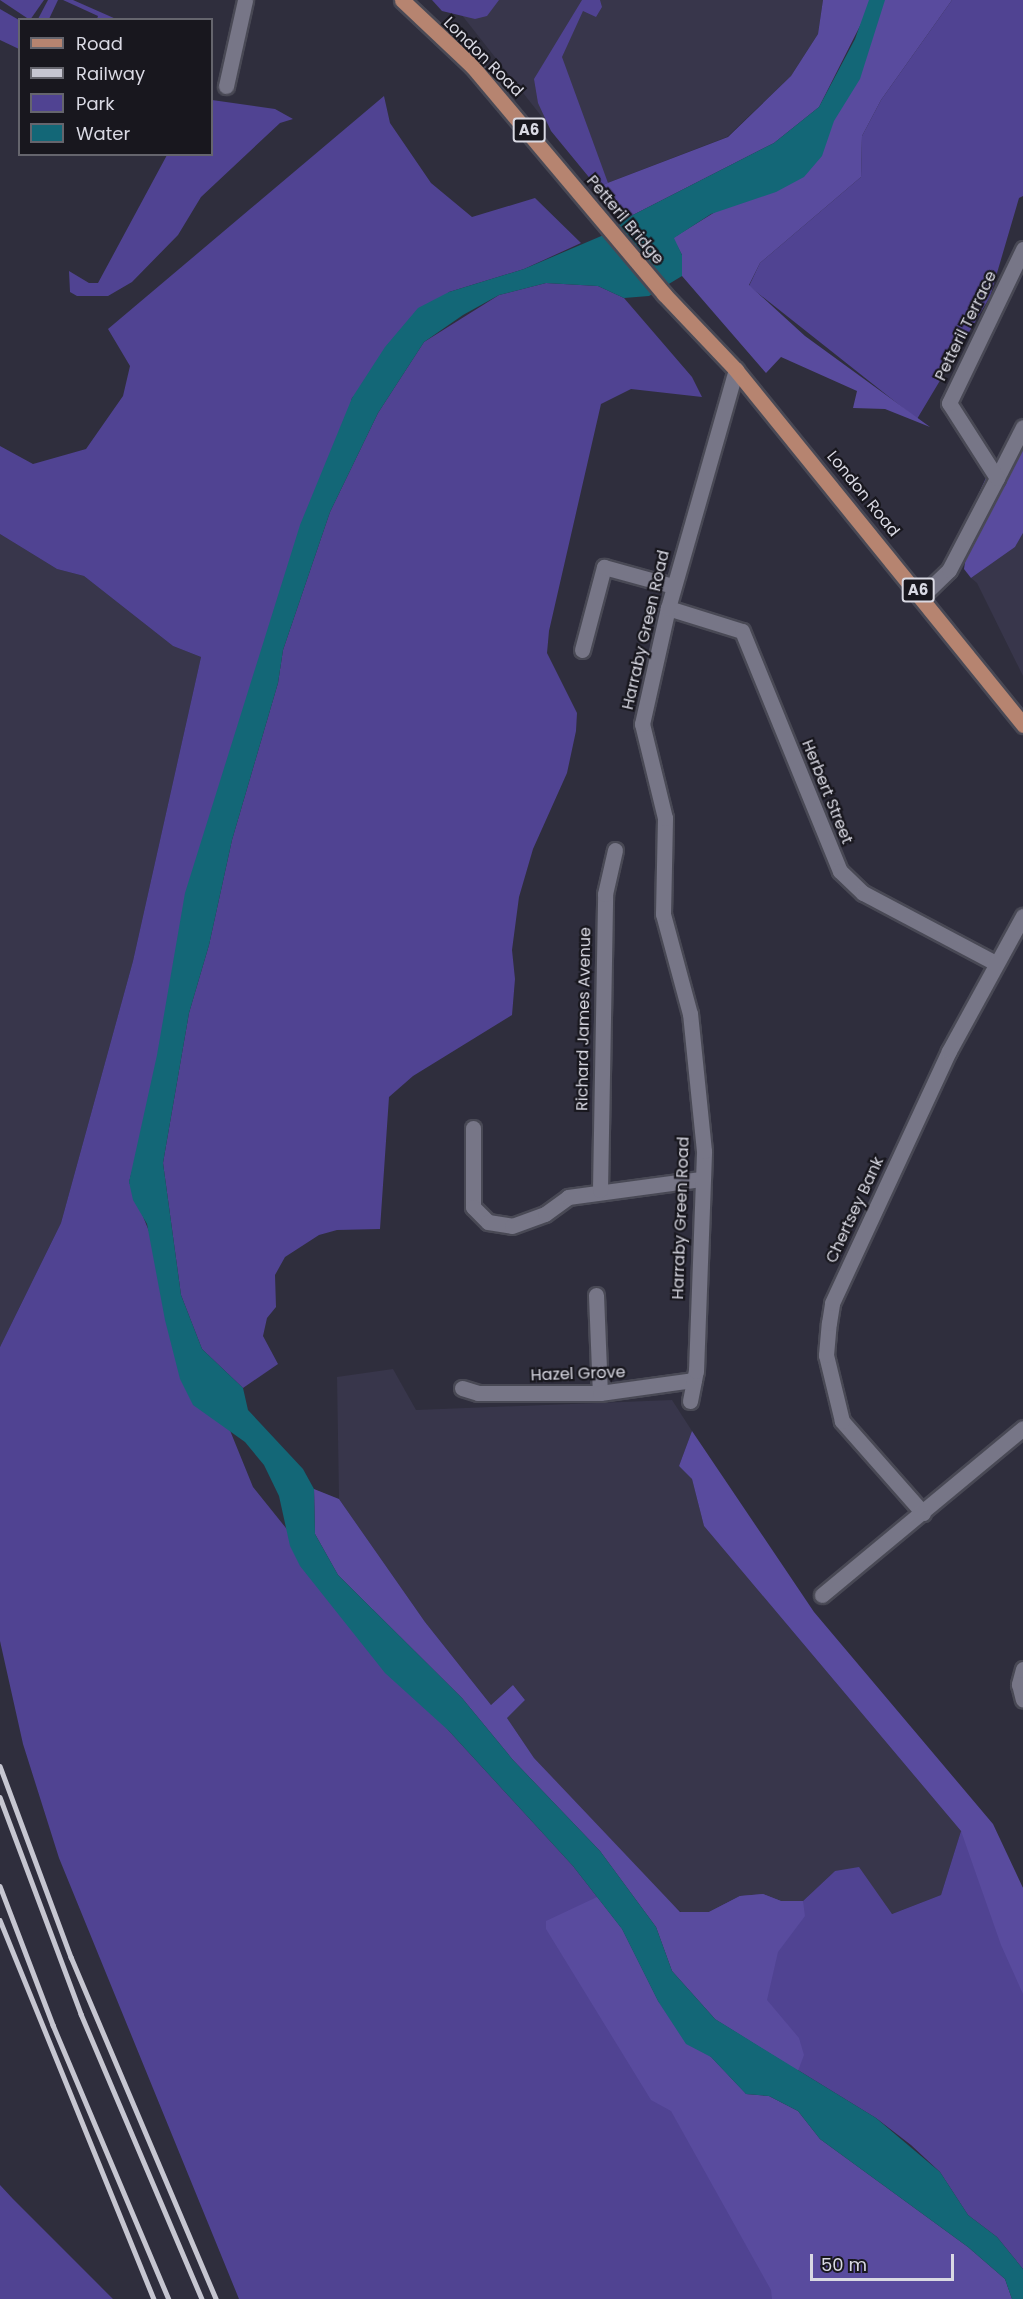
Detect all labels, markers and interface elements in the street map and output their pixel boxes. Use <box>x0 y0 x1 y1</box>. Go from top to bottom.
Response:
street label: London Road <box>439 13 527 101</box>
legend <box>18 18 213 156</box>
text: Road <box>76 31 123 56</box>
text: Railway <box>76 61 145 86</box>
text: Park <box>76 91 115 116</box>
road number: A6 <box>512 118 546 142</box>
text: Water <box>76 121 130 146</box>
street label: Petteril Bridge <box>582 172 668 268</box>
street label: Petteril Terrace <box>931 268 1001 384</box>
street label: London Road <box>823 447 903 541</box>
street label: Harraby Green Road <box>618 548 674 712</box>
road number: A6 <box>902 578 934 602</box>
street label: Herbert Street <box>797 737 857 847</box>
street label: Richard James Avenue <box>573 927 595 1111</box>
street label: Harraby Green Road <box>669 1136 693 1300</box>
street label: Chertsey Bank <box>822 1154 888 1266</box>
street label: Hazel Grove <box>530 1363 626 1385</box>
scale bar <box>813 2242 957 2280</box>
text: 50 m <box>821 2252 867 2277</box>

